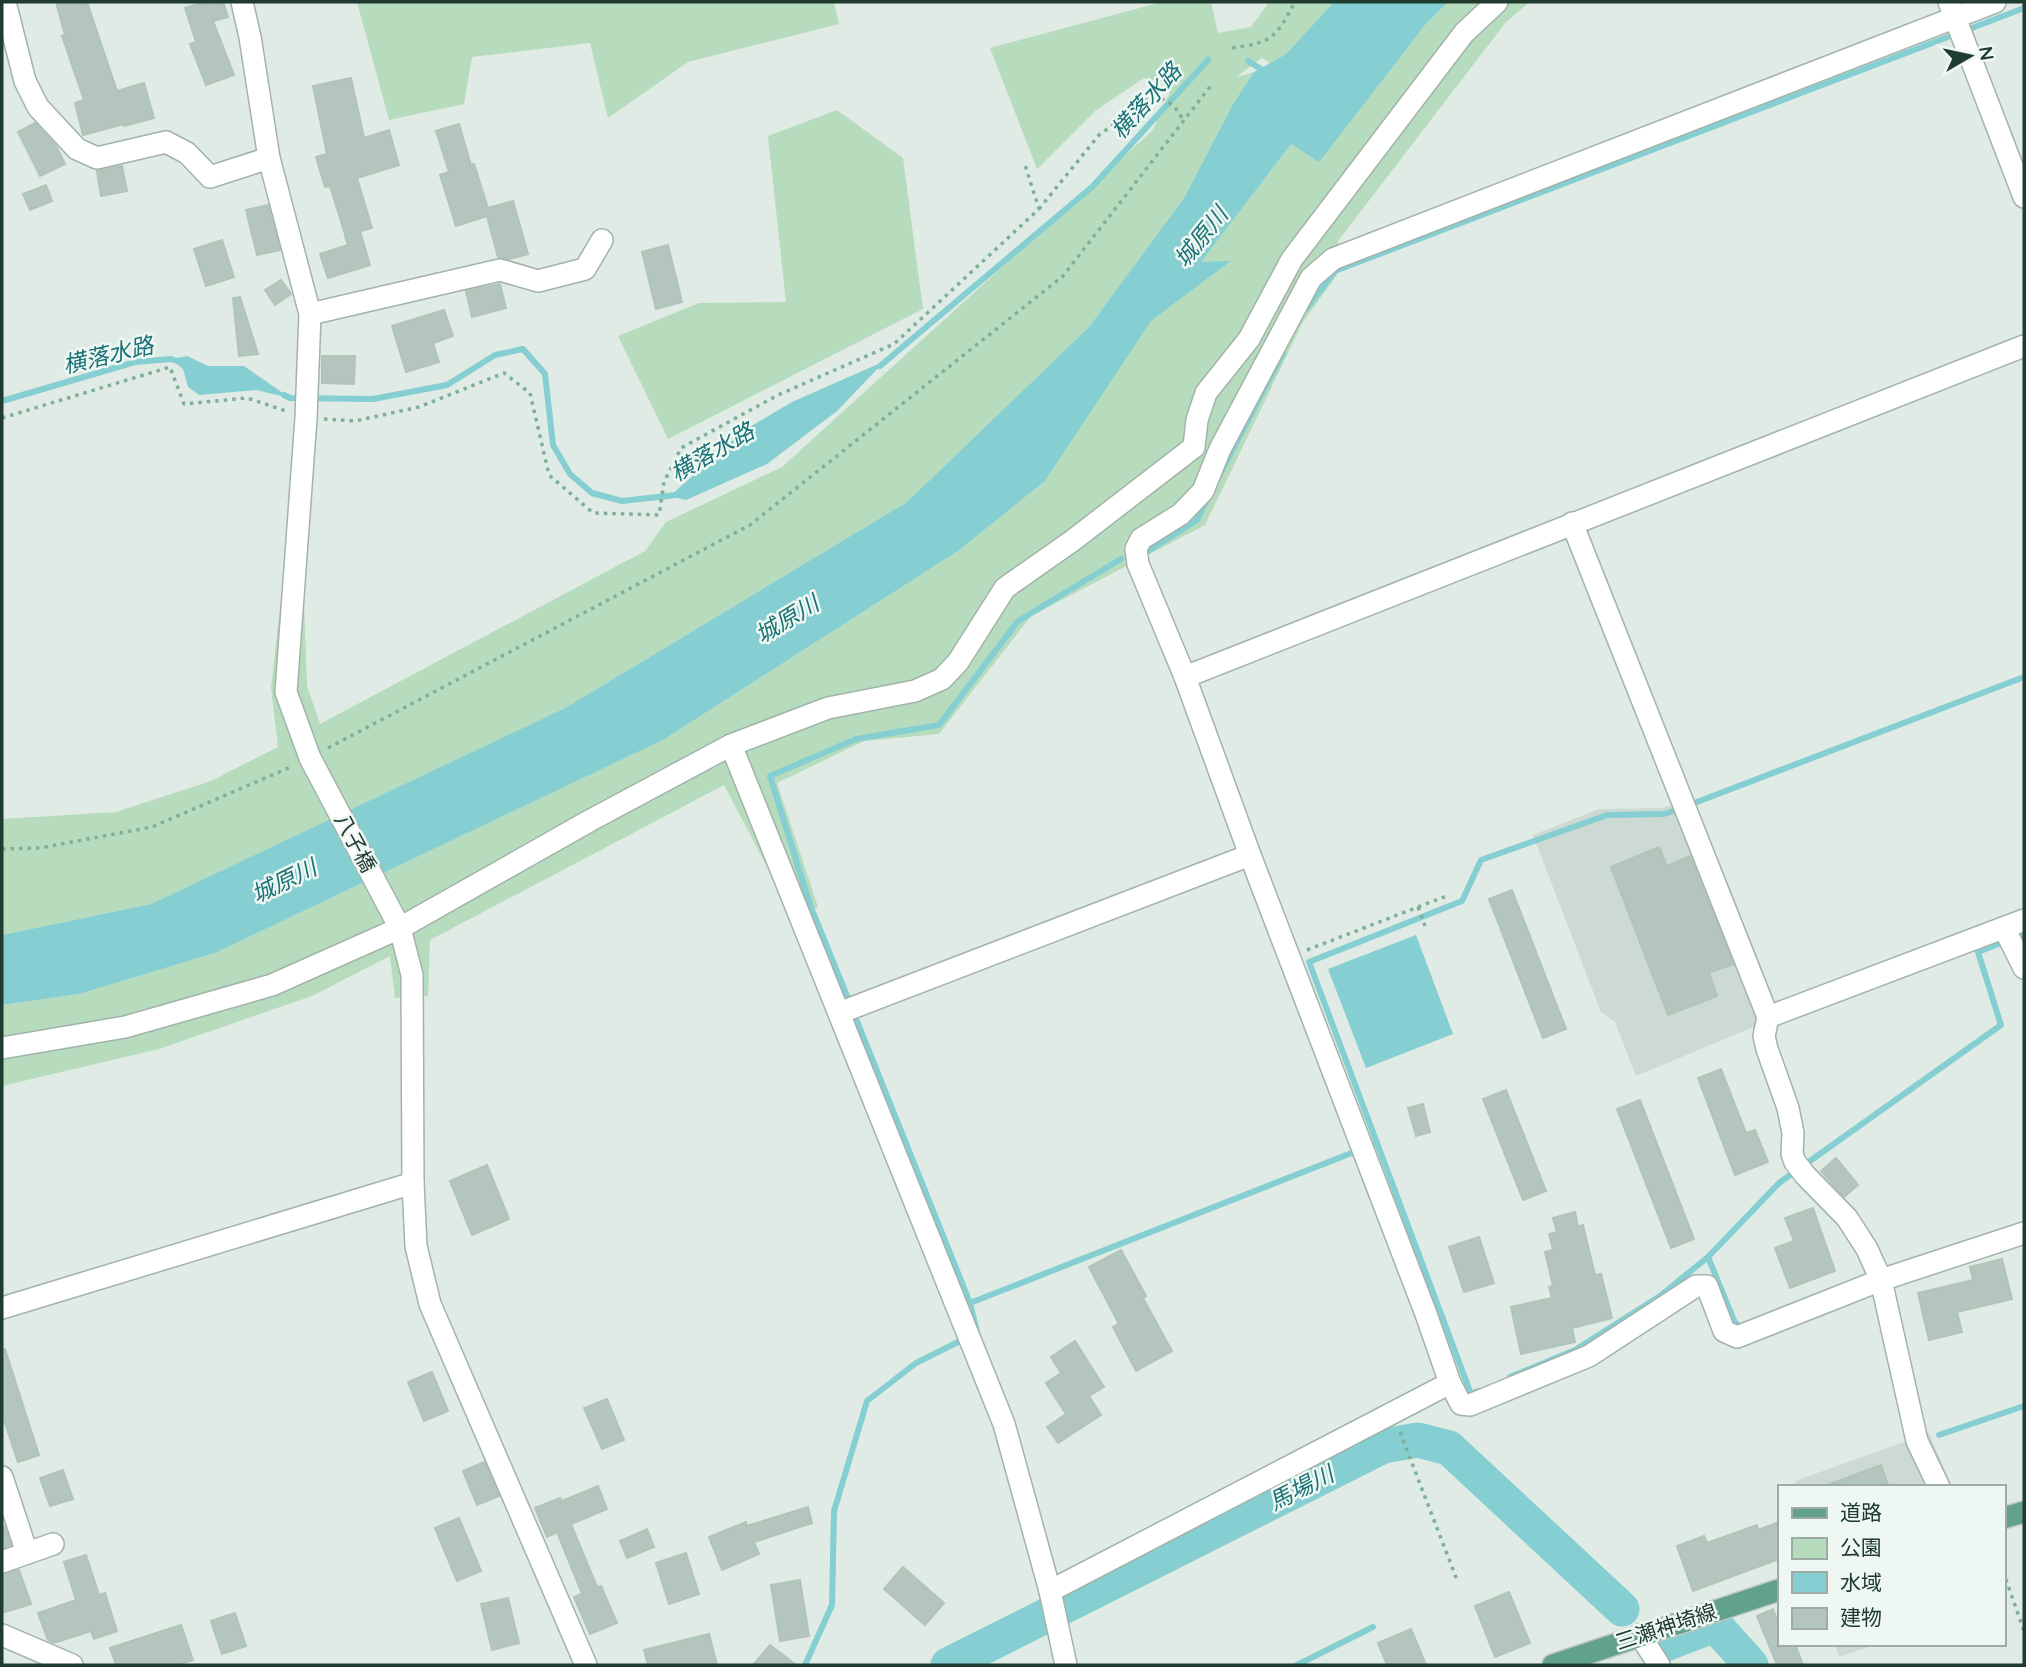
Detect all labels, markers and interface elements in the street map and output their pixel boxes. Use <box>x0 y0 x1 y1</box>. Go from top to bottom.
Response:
north arrow <box>1935 21 2005 91</box>
text: N <box>1974 45 2000 62</box>
water label: 横落水路 <box>1104 55 1189 145</box>
water label: 城原川 <box>1168 198 1235 273</box>
water label: 横落水路 <box>60 330 158 379</box>
water label: 横落水路 <box>665 415 761 487</box>
water label: 城原川 <box>750 587 826 649</box>
street label: 八子橋 <box>330 809 382 876</box>
water label: 城原川 <box>246 851 324 909</box>
water label: 馬場川 <box>1263 1458 1341 1516</box>
legend <box>1778 1485 2005 1646</box>
text: 道路 <box>1840 1499 1882 1525</box>
text: 公園 <box>1840 1534 1882 1560</box>
text: 水域 <box>1840 1569 1882 1595</box>
street label: 三瀬神埼線 <box>1612 1597 1720 1655</box>
text: 建物 <box>1840 1604 1882 1630</box>

